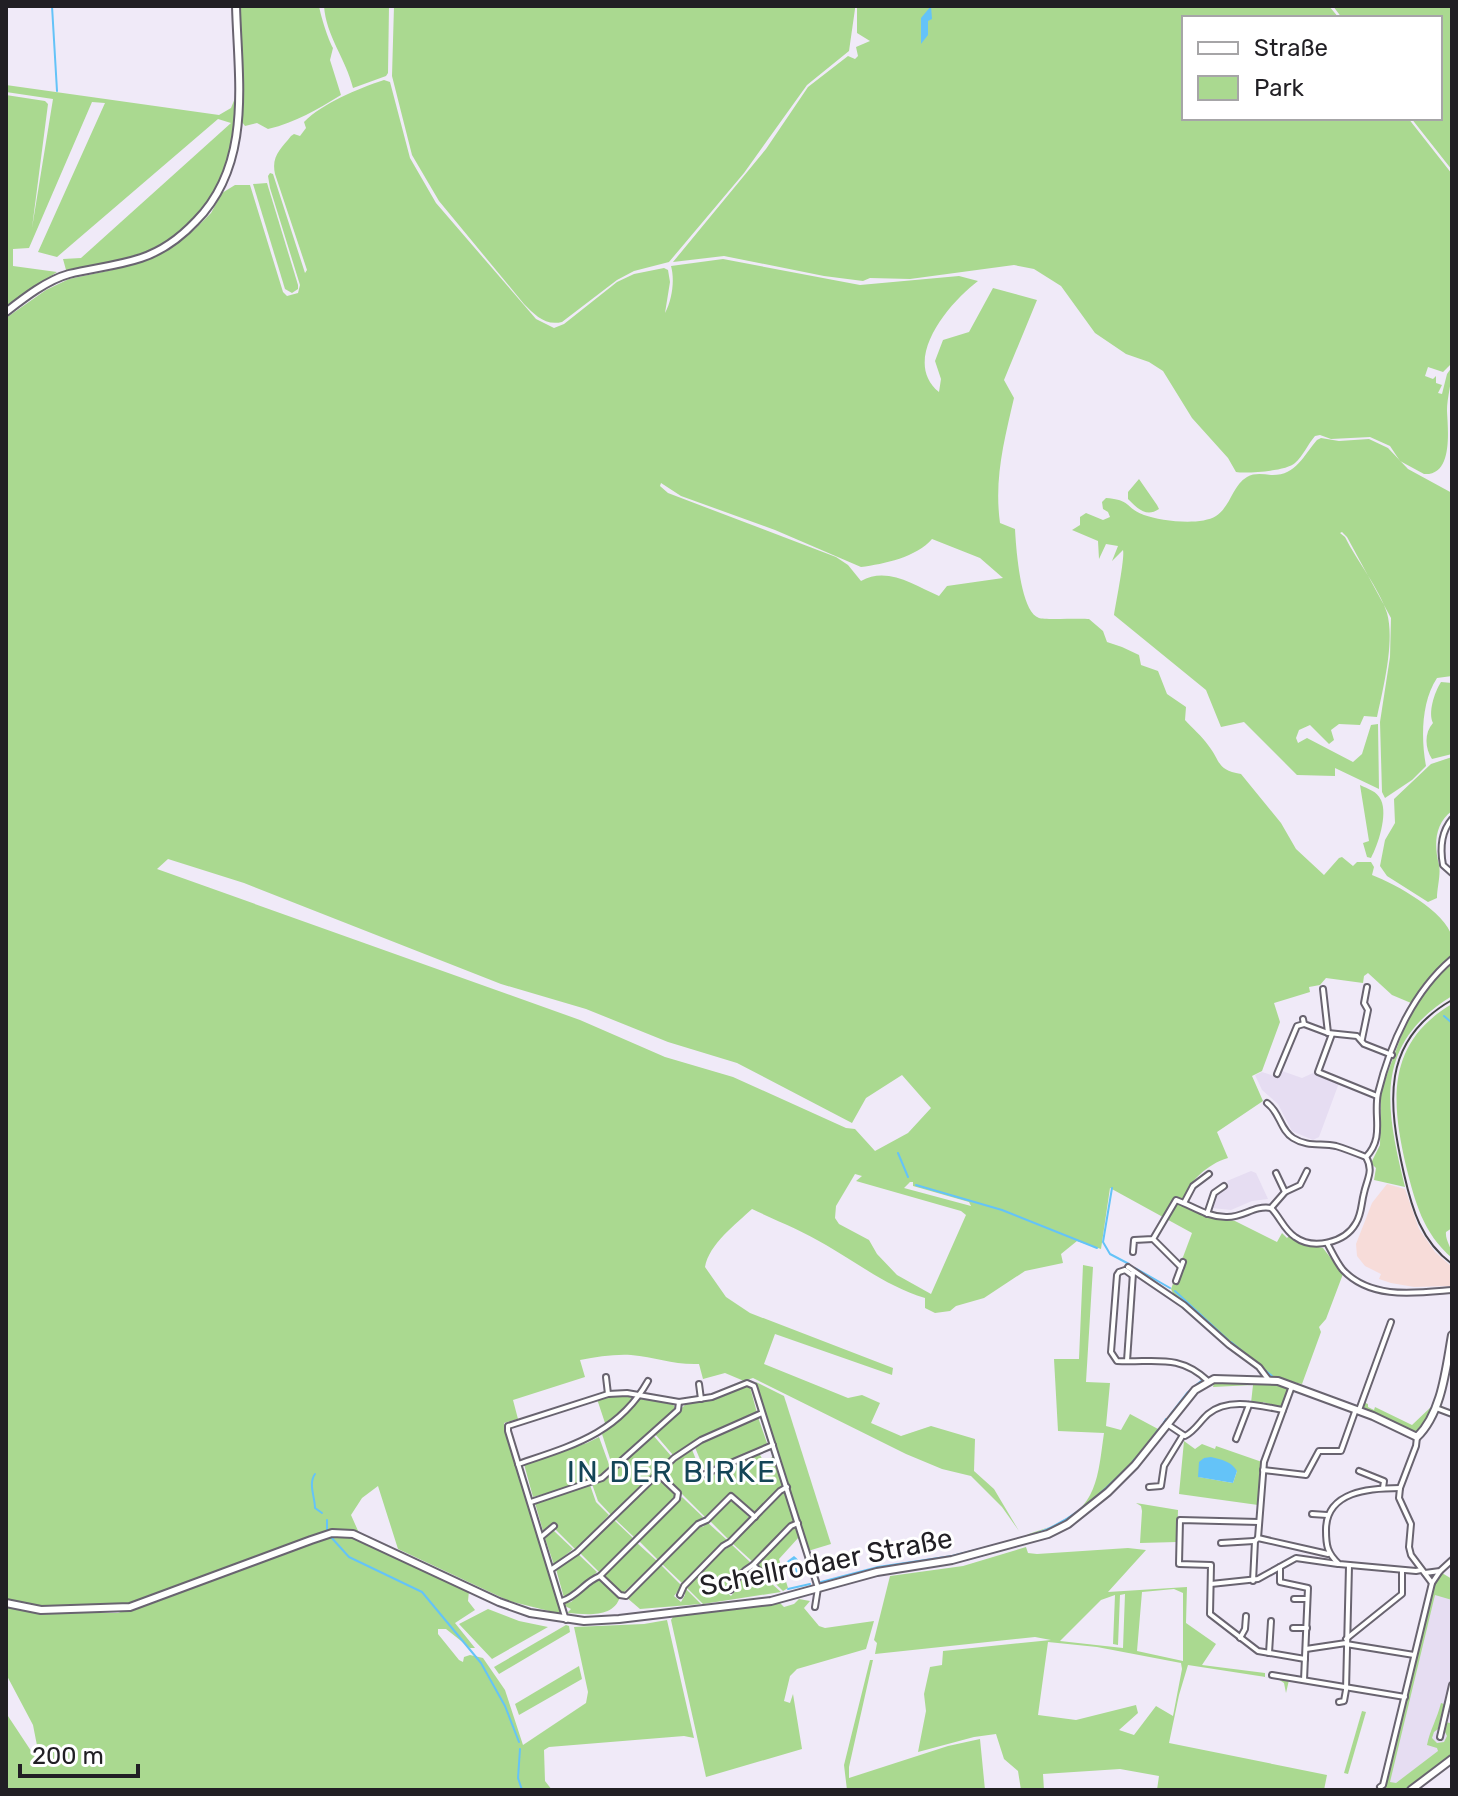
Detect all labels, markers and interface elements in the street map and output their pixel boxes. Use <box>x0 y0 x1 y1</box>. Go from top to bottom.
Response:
legend <box>1182 16 1442 120</box>
text: Straße <box>1254 34 1328 62</box>
text: Park <box>1254 74 1305 102</box>
district label: IN DER BIRKE <box>567 1454 777 1490</box>
street label: Schellrodaer Straße <box>697 1521 955 1603</box>
scale bar <box>20 1728 138 1778</box>
text: 200 m <box>32 1742 104 1770</box>

